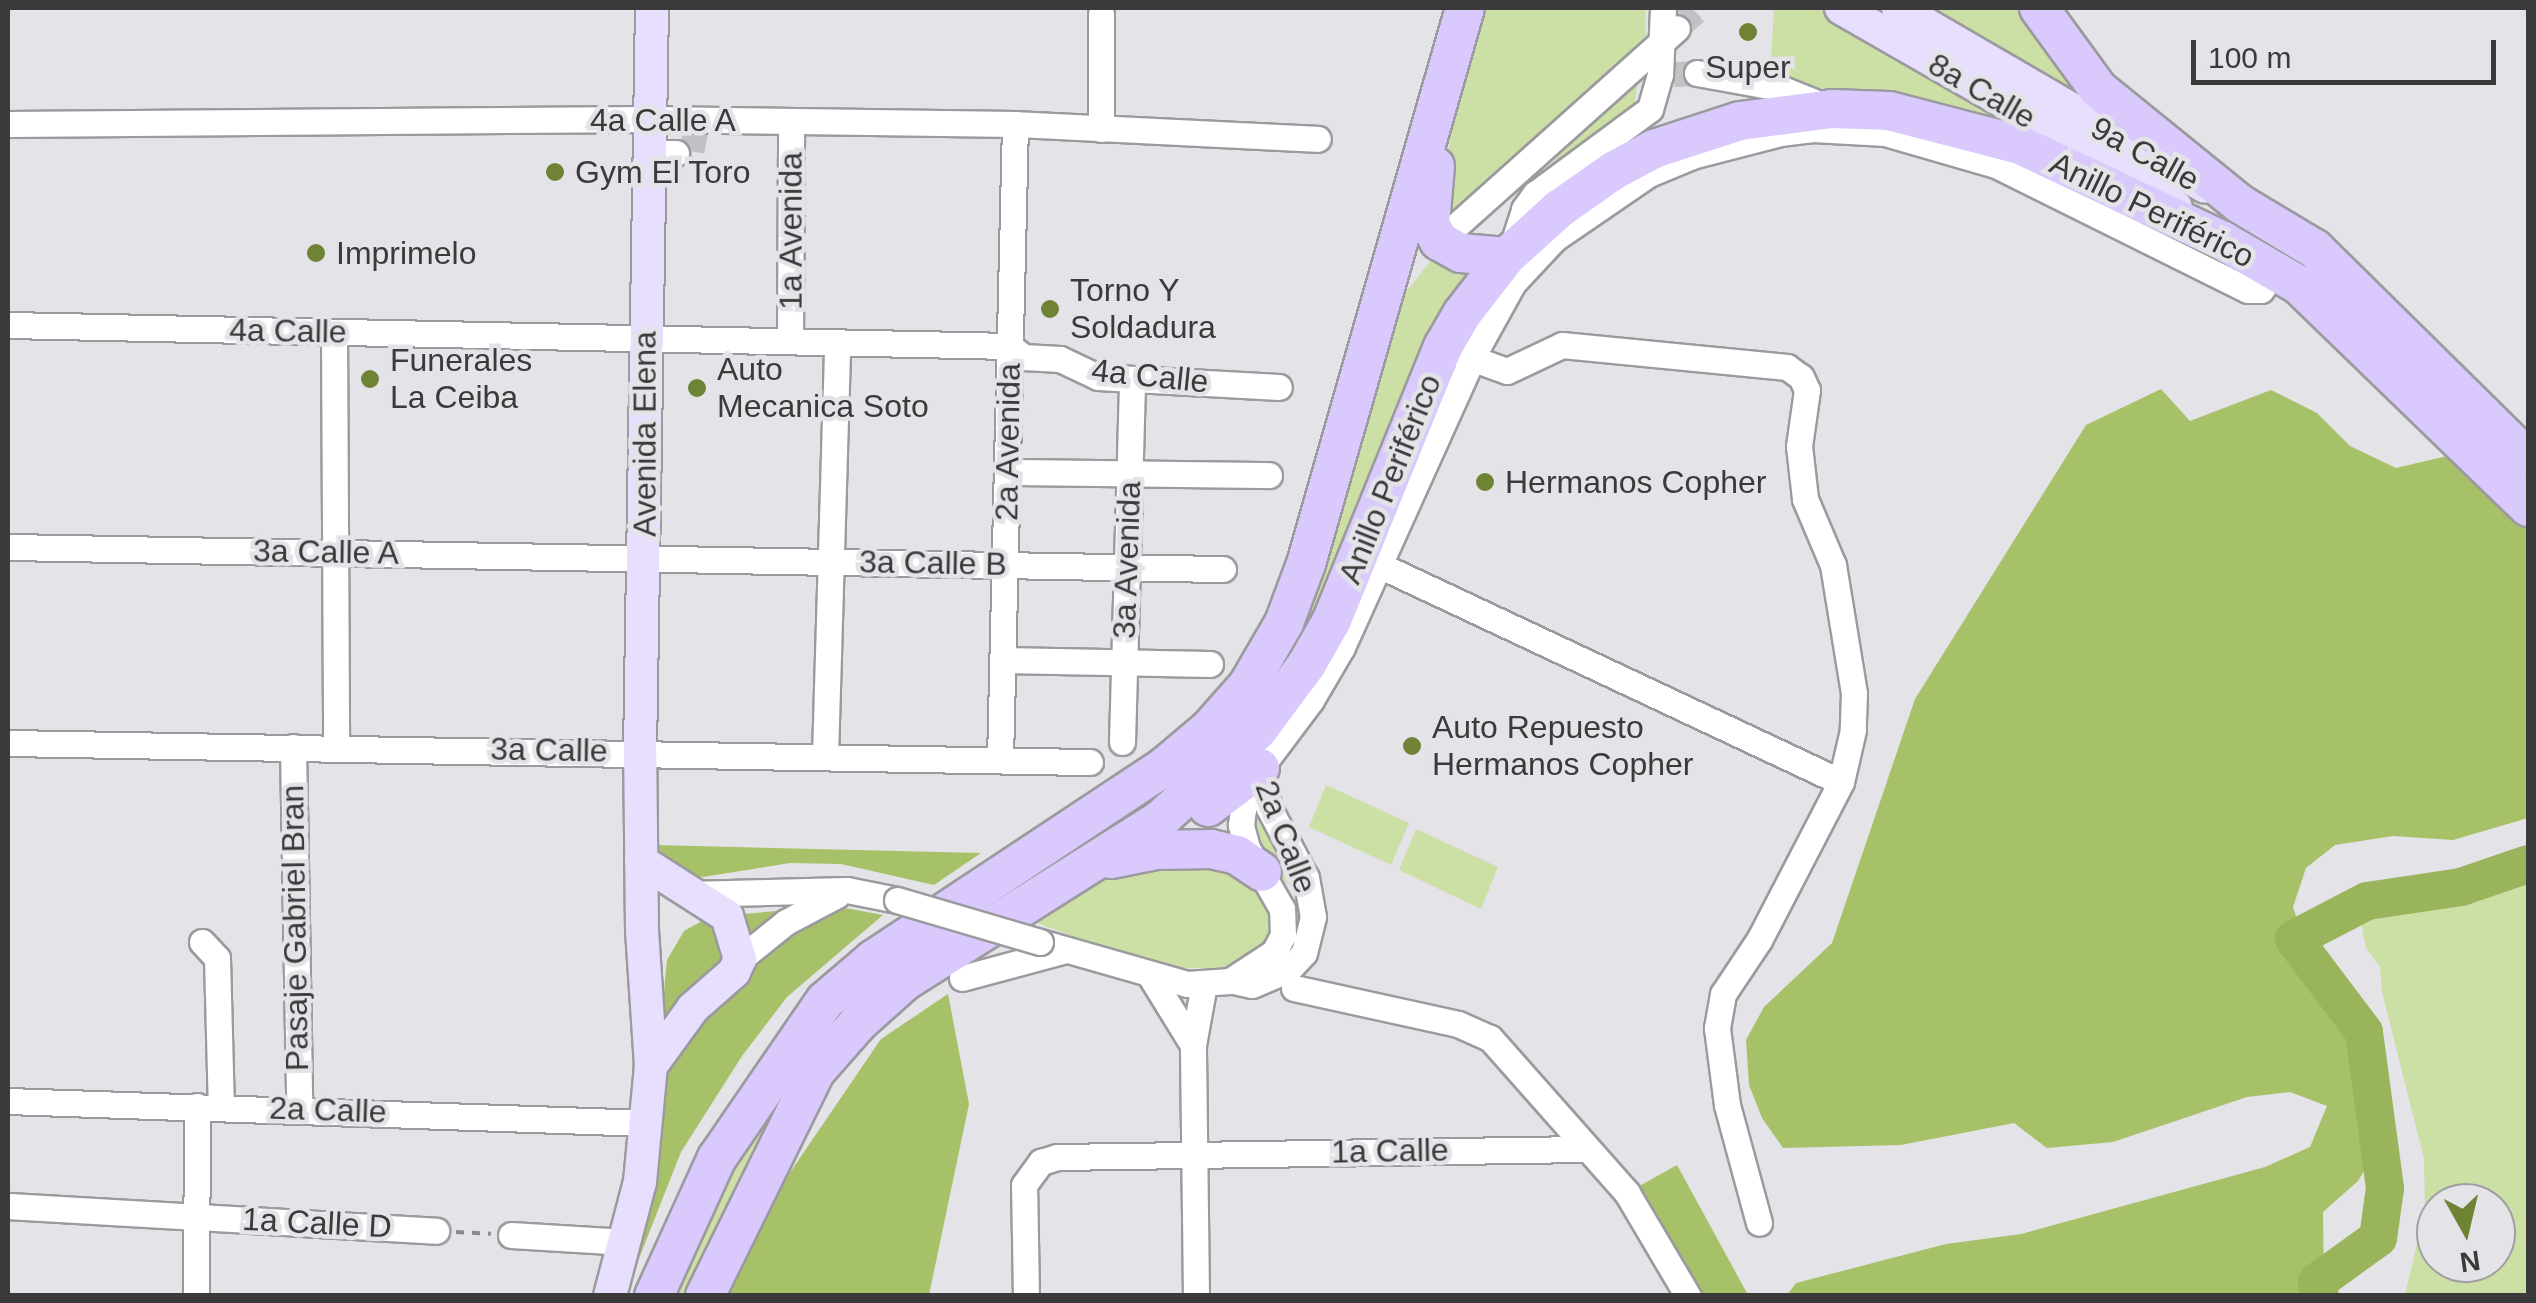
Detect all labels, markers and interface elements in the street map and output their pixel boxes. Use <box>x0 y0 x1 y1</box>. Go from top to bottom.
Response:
scale bar <box>2196 20 2501 82</box>
marker: Super <box>1737 21 1759 43</box>
text: 100 m <box>2208 41 2291 74</box>
street label: 8a Calle <box>1922 45 2042 137</box>
place label: Super <box>1705 48 1791 86</box>
street label: 4a Calle A <box>589 101 737 139</box>
street label: 9a Calle <box>2084 109 2206 199</box>
street label: Anillo Periférico <box>2044 144 2260 276</box>
street label: 1a Avenida <box>772 151 810 311</box>
place label: Gym El Toro <box>575 153 751 191</box>
marker: Gym El Toro <box>544 161 566 183</box>
place label: Imprimelo <box>336 234 476 272</box>
marker: Imprimelo <box>305 242 327 264</box>
place label: Torno Y Soldadura <box>1070 272 1216 347</box>
marker: Torno Y Soldadura <box>1039 298 1061 320</box>
street label: 4a Calle <box>229 311 347 351</box>
street label: Avenida Elena <box>626 331 664 537</box>
place label: Funerales La Ceiba <box>390 342 532 417</box>
place label: Auto Mecanica Soto <box>717 351 929 426</box>
street label: 4a Calle <box>1090 351 1210 401</box>
street label: 2a Avenida <box>987 362 1029 522</box>
marker: Funerales La Ceiba <box>359 368 381 390</box>
street label: Anillo Periférico <box>1331 369 1449 589</box>
marker: Auto Mecanica Soto <box>686 377 708 399</box>
place label: Hermanos Copher <box>1505 463 1766 501</box>
marker: Hermanos Copher <box>1474 471 1496 493</box>
street label: 3a Avenida <box>1105 480 1149 640</box>
street label: 3a Calle A <box>252 532 400 572</box>
street label: 3a Calle B <box>859 543 1007 583</box>
place label: Auto Repuesto Hermanos Copher <box>1432 709 1693 784</box>
street label: 3a Calle <box>490 730 608 770</box>
marker: Auto Repuesto Hermanos Copher <box>1401 735 1423 757</box>
street label: 2a Calle <box>1247 775 1325 899</box>
street label: Pasaje Gabriel Bran <box>273 784 317 1072</box>
street label: 2a Calle <box>269 1089 387 1131</box>
street label: 1a Calle <box>1331 1131 1449 1171</box>
north arrow <box>2416 1183 2516 1283</box>
street label: 1a Calle D <box>241 1200 393 1246</box>
text: N <box>2458 1244 2482 1278</box>

